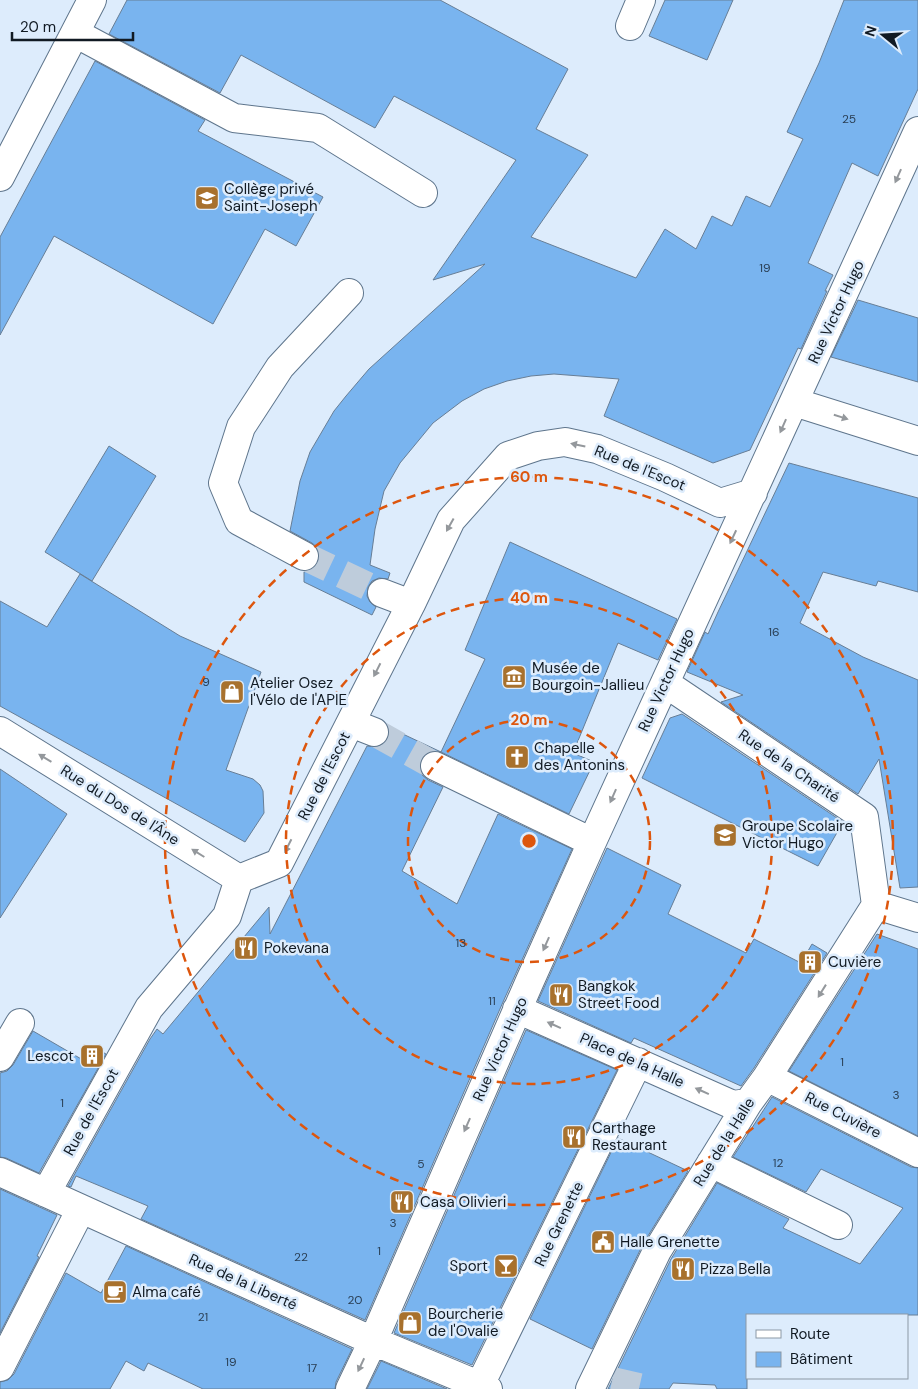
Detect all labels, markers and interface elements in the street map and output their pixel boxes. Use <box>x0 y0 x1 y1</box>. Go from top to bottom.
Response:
scale bar <box>12 10 134 42</box>
north arrow <box>858 10 908 60</box>
text: 20 m <box>20 17 56 37</box>
text: N <box>860 23 881 39</box>
house number: 25 <box>842 111 856 127</box>
one-way arrow <box>894 169 902 183</box>
place label: Collège privé Saint-Joseph <box>224 179 318 216</box>
school or university icon: Collège privé Saint-Joseph <box>194 185 220 211</box>
street label: Rue Victor Hugo <box>803 257 869 367</box>
house number: 19 <box>759 260 771 276</box>
one-way arrow <box>833 414 848 421</box>
one-way arrow <box>779 419 787 433</box>
one-way arrow <box>570 441 585 449</box>
street label: Rue de l'Escot <box>591 441 689 495</box>
text: 60 m <box>510 467 548 487</box>
one-way arrow <box>446 517 454 532</box>
one-way arrow <box>728 530 736 544</box>
text: 40 m <box>510 588 548 608</box>
house number: 16 <box>768 624 780 640</box>
street label: Rue Victor Hugo <box>633 625 699 735</box>
place label: Musée de Bourgoin-Jallieu <box>532 658 644 695</box>
one-way arrow <box>373 663 381 677</box>
museum icon: Musée de Bourgoin-Jallieu <box>501 664 527 690</box>
place label: Atelier Osez l'Vélo de l'APIE <box>250 673 347 710</box>
house number: 9 <box>202 674 210 690</box>
shop icon: Atelier Osez l'Vélo de l'APIE <box>219 679 245 705</box>
text: 20 m <box>511 710 547 730</box>
street label: Rue de la Charité <box>734 725 844 807</box>
street label: Rue de l'Escot <box>293 728 355 824</box>
place label: Chapelle des Antonins <box>534 738 625 775</box>
church icon: Chapelle des Antonins <box>504 744 530 770</box>
one-way arrow <box>38 754 51 763</box>
street label: Rue du Dos de l'Âne <box>57 760 183 850</box>
one-way arrow <box>609 789 617 803</box>
place label: Groupe Scolaire Victor Hugo <box>742 816 853 853</box>
school or university icon: Groupe Scolaire Victor Hugo <box>712 822 738 848</box>
centre of rings <box>520 832 538 850</box>
one-way arrow <box>284 839 292 853</box>
one-way arrow <box>191 849 204 858</box>
restaurant icon: Pokevana <box>233 935 259 961</box>
house number: 13 <box>456 935 466 951</box>
one-way arrow <box>542 937 550 951</box>
place label: Pokevana <box>264 938 329 958</box>
building icon: Cuvière <box>797 949 823 975</box>
place label: Cuvière <box>828 952 881 972</box>
place label: Bangkok Street Food <box>578 976 659 1013</box>
restaurant icon: Bangkok Street Food <box>548 982 574 1008</box>
one-way arrow <box>817 984 827 997</box>
house number: 11 <box>488 993 496 1009</box>
street label: Rue Victor Hugo <box>468 994 532 1104</box>
one-way arrow <box>547 1021 561 1029</box>
street label: Place de la Halle <box>577 1028 687 1092</box>
building icon: Lescot <box>79 1043 105 1069</box>
place label: Lescot <box>27 1046 74 1066</box>
house number: 1 <box>840 1054 844 1070</box>
street label: Rue de l'Escot <box>59 1065 123 1159</box>
one-way arrow <box>695 1087 709 1095</box>
street label: Rue Cuvière <box>801 1087 885 1143</box>
house number: 3 <box>892 1087 900 1103</box>
street label: Rue de la Halle <box>689 1094 759 1190</box>
house number: 1 <box>60 1095 64 1111</box>
one-way arrow <box>463 1118 471 1132</box>
place label: Carthage Restaurant <box>592 1118 667 1155</box>
restaurant icon: Carthage Restaurant <box>561 1124 587 1150</box>
house number: 12 <box>773 1155 783 1171</box>
house number: 5 <box>417 1156 425 1172</box>
street label: Rue Grenette <box>530 1178 588 1270</box>
restaurant icon: Casa Olivieri <box>389 1189 415 1215</box>
place label: Casa Olivieri <box>420 1192 506 1212</box>
house number: 3 <box>389 1215 397 1231</box>
public building icon: Halle Grenette <box>590 1229 616 1255</box>
place label: Halle Grenette <box>620 1232 720 1252</box>
house number: 1 <box>377 1243 381 1259</box>
street label: Rue de la Liberté <box>186 1249 300 1315</box>
house number: 22 <box>294 1249 308 1265</box>
bar icon: Sport <box>493 1253 519 1279</box>
place label: Sport <box>450 1256 488 1276</box>
restaurant icon: Pizza Bella <box>670 1256 696 1282</box>
place label: Pizza Bella <box>700 1259 771 1279</box>
cafe icon: Alma café <box>102 1279 128 1305</box>
place label: Alma café <box>132 1282 201 1302</box>
house number: 20 <box>347 1292 363 1308</box>
place label: Bourcherie de l'Ovalie <box>428 1304 503 1341</box>
house number: 21 <box>198 1309 208 1325</box>
shop icon: Bourcherie de l'Ovalie <box>397 1310 423 1336</box>
legend <box>746 1314 908 1379</box>
text: Route <box>790 1324 830 1344</box>
text: Bâtiment <box>790 1349 853 1369</box>
house number: 19 <box>225 1354 237 1370</box>
one-way arrow <box>357 1358 365 1372</box>
house number: 17 <box>307 1360 317 1376</box>

